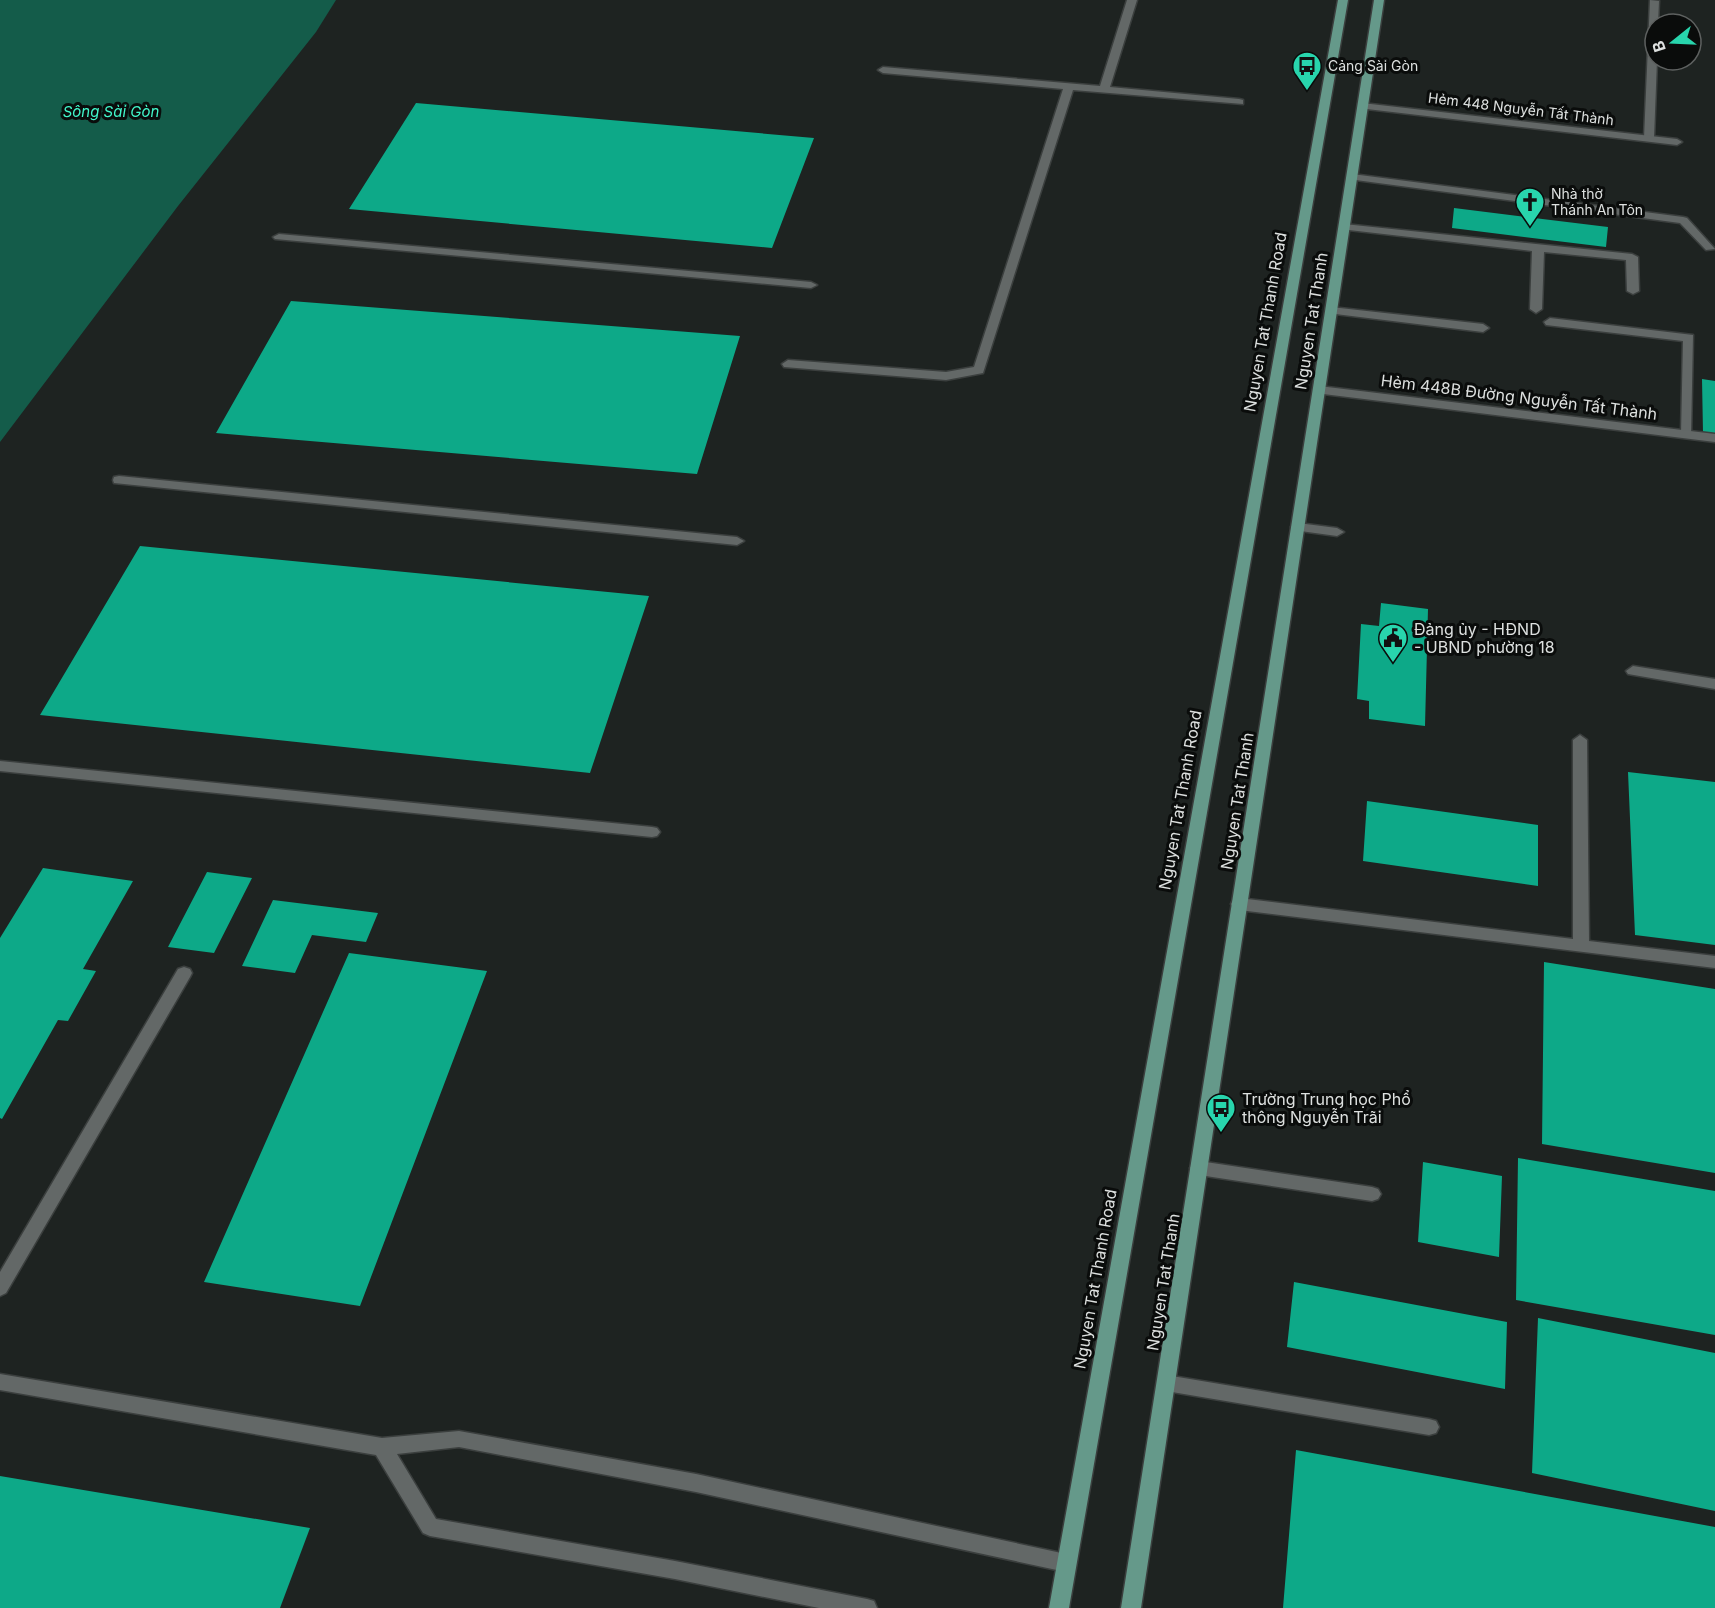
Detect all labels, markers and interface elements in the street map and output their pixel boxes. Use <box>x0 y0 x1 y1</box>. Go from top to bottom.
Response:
north arrow <box>1643 12 1703 72</box>
text: B <box>1648 39 1670 55</box>
bus stop icon: Cảng Sài Gòn <box>1291 50 1323 92</box>
place label: Cảng Sài Gòn <box>1328 57 1418 74</box>
street label: Hẻm 448 Nguyễn Tất Thành <box>1427 89 1615 128</box>
water label: Sông Sài Gòn <box>63 102 159 121</box>
place label: Nhà thờ Thánh An Tôn <box>1551 185 1643 218</box>
church icon: Nhà thờ Thánh An Tôn <box>1514 186 1546 228</box>
street label: Nguyen Tat Thanh Road <box>1239 231 1291 413</box>
street label: Nguyen Tat Thanh <box>1290 251 1332 391</box>
street label: Hẻm 448B Đường Nguyễn Tất Thành <box>1380 370 1658 424</box>
place label: Đảng ủy - HĐND - UBND phường 18 <box>1414 619 1555 657</box>
public building icon: Đảng ủy - HĐND - UBND phường 18 <box>1377 622 1409 664</box>
street label: Nguyen Tat Thanh Road <box>1154 709 1206 891</box>
street label: Nguyen Tat Thanh <box>1216 731 1258 871</box>
place label: Trường Trung học Phổ thông Nguyễn Trãi <box>1242 1089 1411 1127</box>
bus stop icon: Trường Trung học Phổ thông Nguyễn Trãi <box>1205 1092 1237 1134</box>
street label: Nguyen Tat Thanh Road <box>1069 1188 1121 1370</box>
street label: Nguyen Tat Thanh <box>1142 1212 1184 1352</box>

